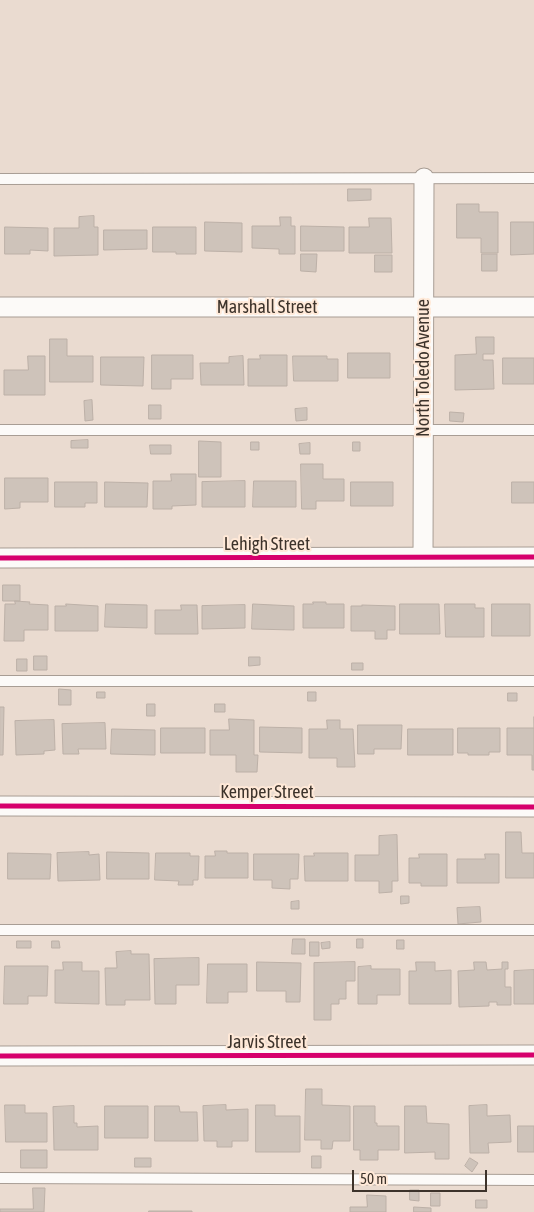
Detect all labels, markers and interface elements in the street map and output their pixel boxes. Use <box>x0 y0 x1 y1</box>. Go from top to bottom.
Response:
street label: Marshall Street <box>217 296 317 318</box>
street label: North Toledo Avenue <box>412 299 434 437</box>
street label: Lehigh Street <box>224 533 310 555</box>
street label: Kemper Street <box>220 781 314 803</box>
street label: Jarvis Street <box>227 1031 307 1053</box>
scale bar <box>354 1160 489 1192</box>
text: 50 m <box>360 1170 387 1187</box>

